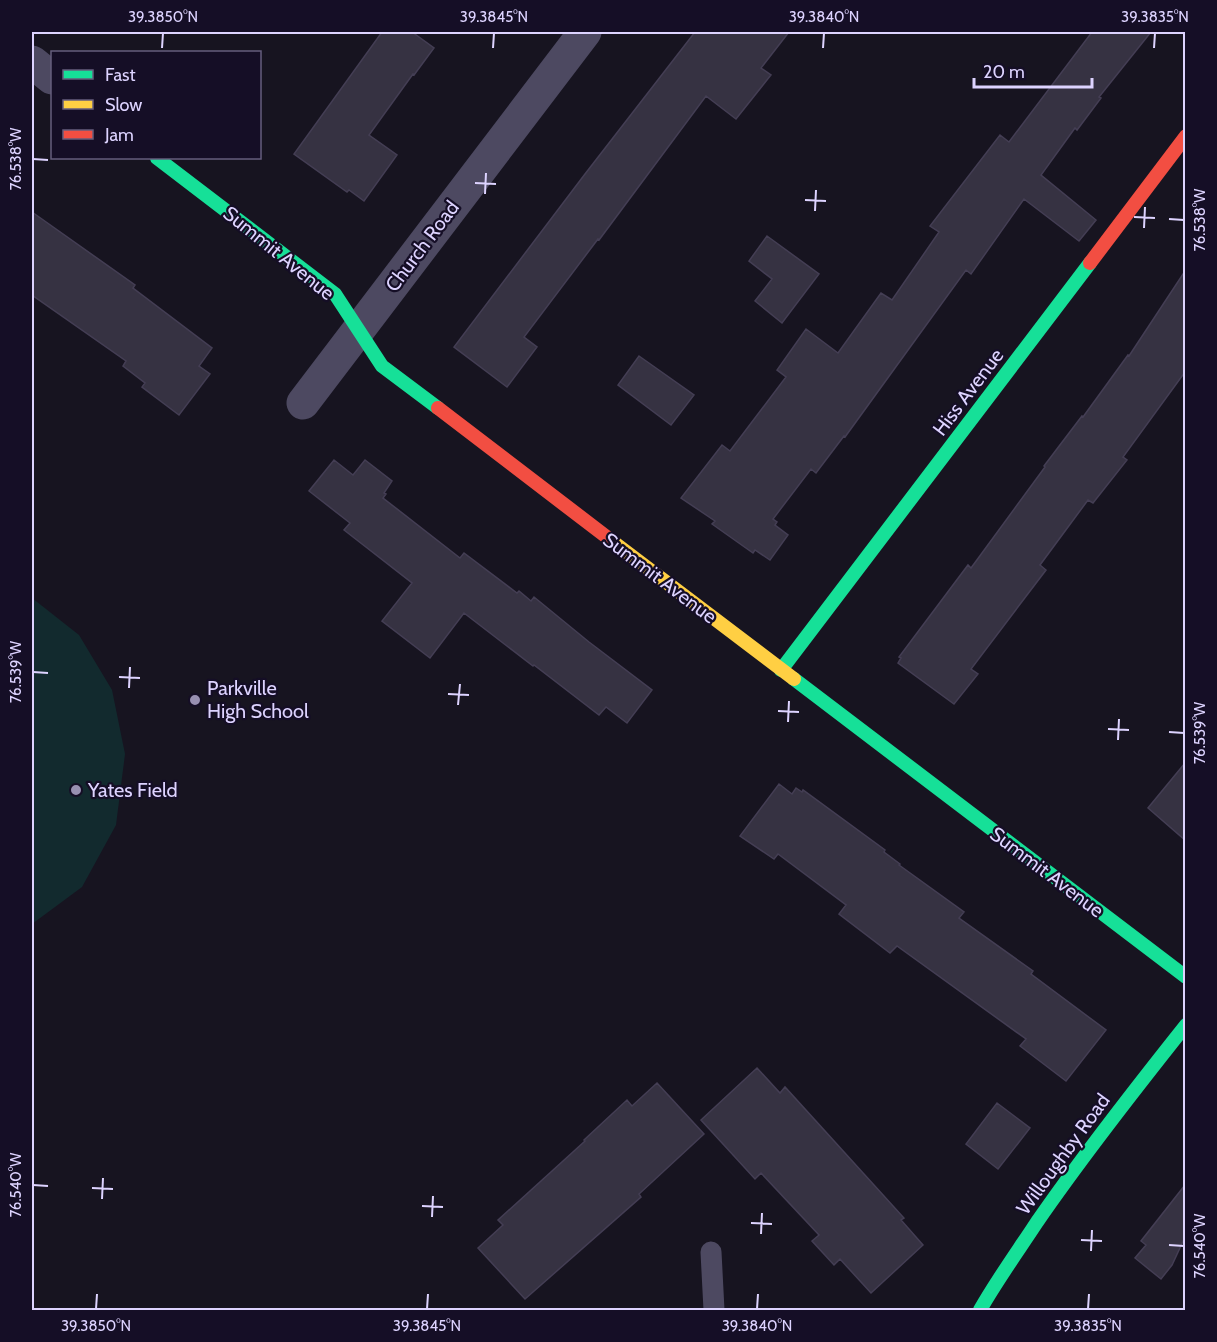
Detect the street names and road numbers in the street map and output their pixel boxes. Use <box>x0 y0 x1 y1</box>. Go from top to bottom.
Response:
street label: Church Road <box>380 196 464 296</box>
street label: Summit Avenue <box>219 201 339 305</box>
street label: Hiss Avenue <box>928 344 1008 440</box>
street label: Summit Avenue <box>598 527 722 629</box>
street label: Summit Avenue <box>985 821 1109 923</box>
street label: Willoughby Road <box>1011 1089 1115 1219</box>

